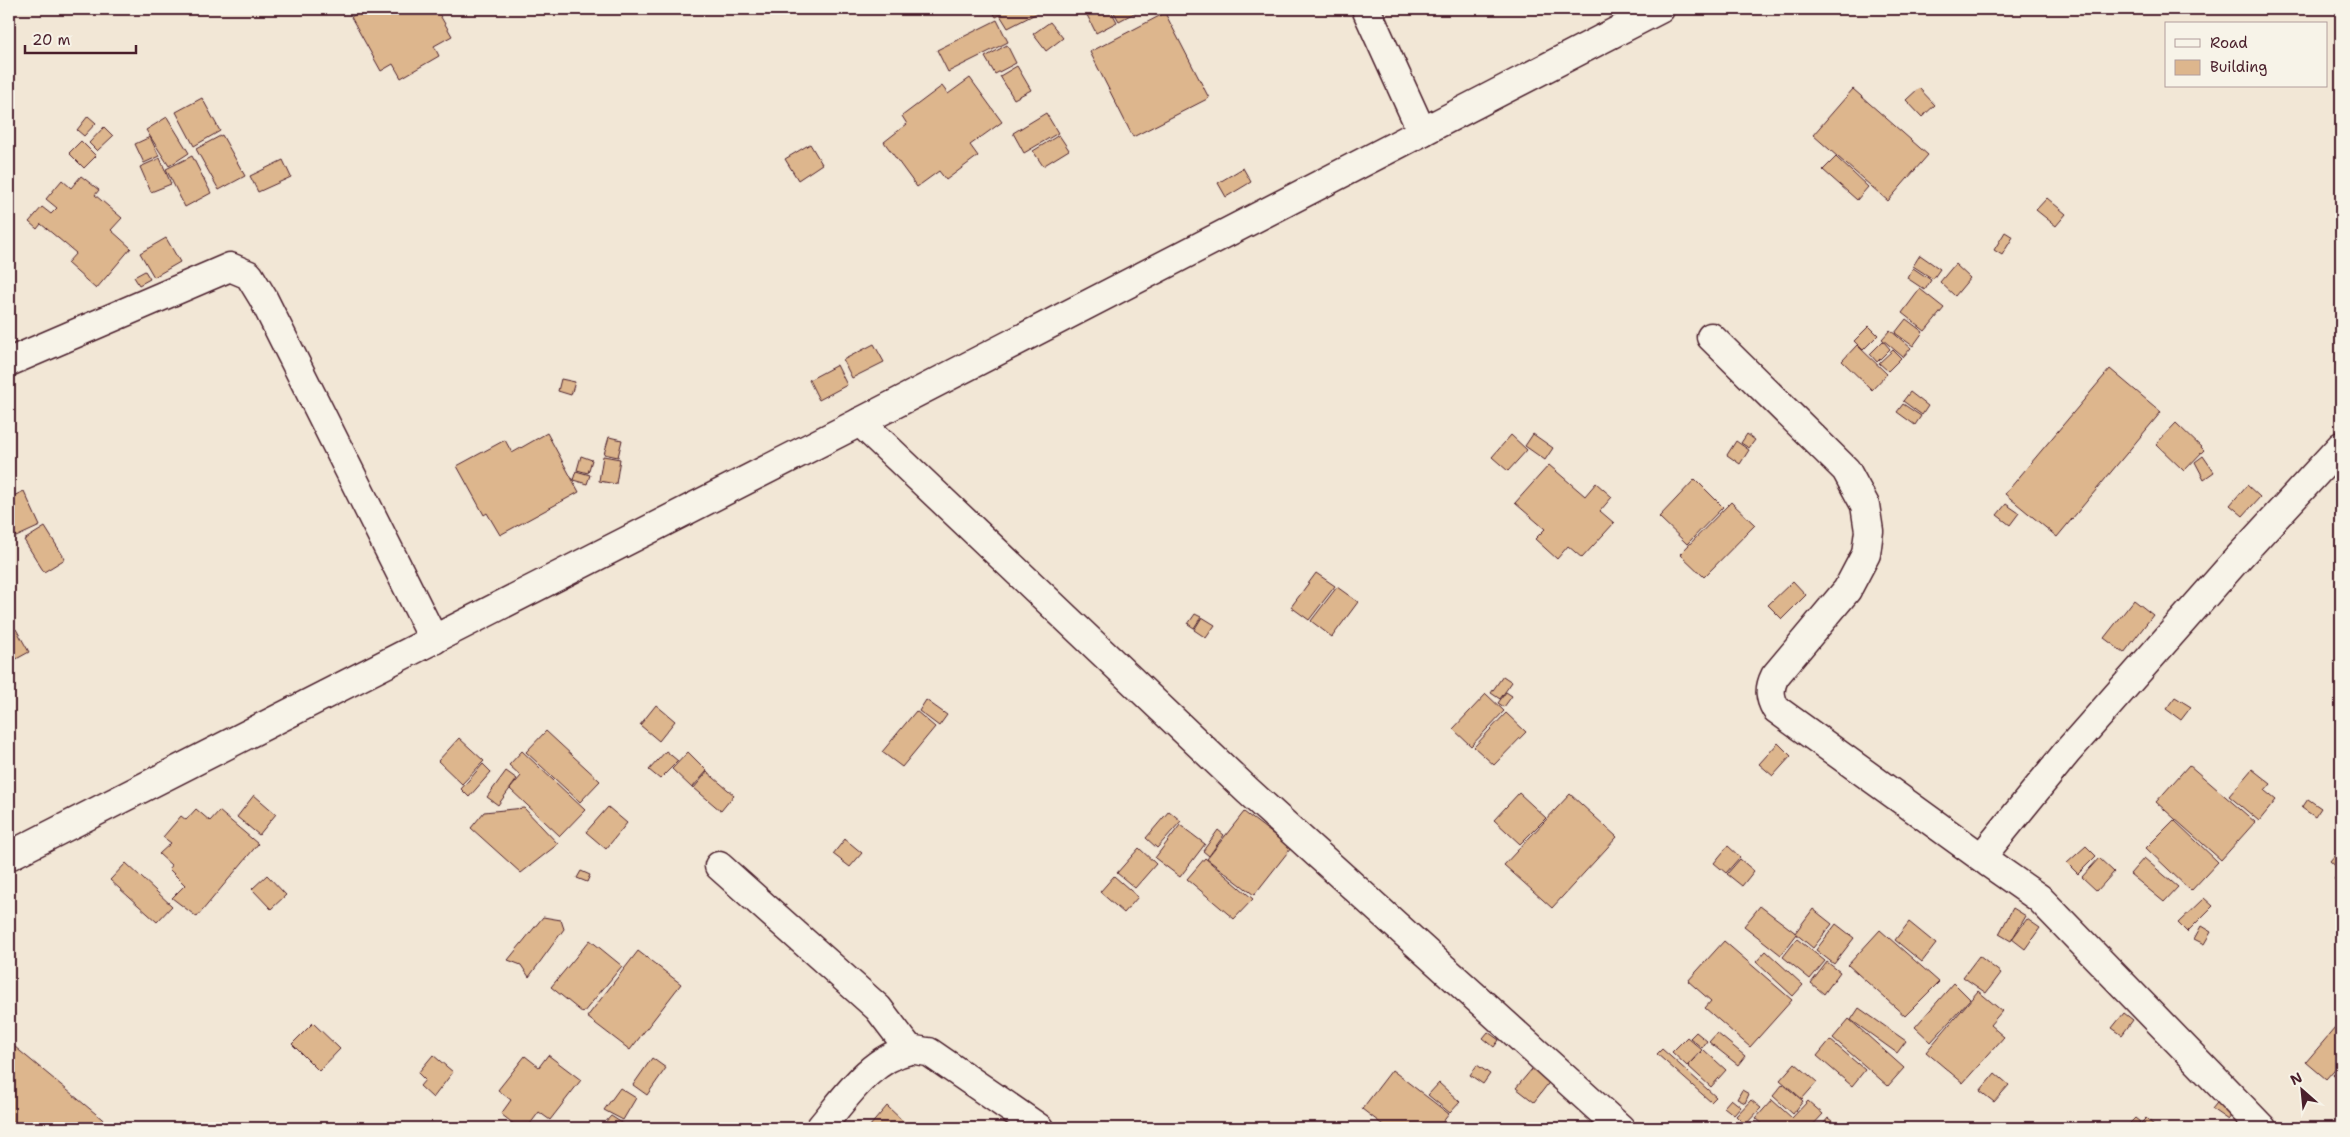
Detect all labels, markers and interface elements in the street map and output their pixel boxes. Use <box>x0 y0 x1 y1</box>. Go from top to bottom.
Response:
scale bar <box>25 22 136 54</box>
legend <box>2165 22 2328 88</box>
text: 20 m <box>32 30 71 50</box>
text: Road <box>2210 33 2248 53</box>
text: Building <box>2210 57 2267 77</box>
north arrow <box>2278 1064 2328 1114</box>
text: N <box>2287 1068 2305 1089</box>

